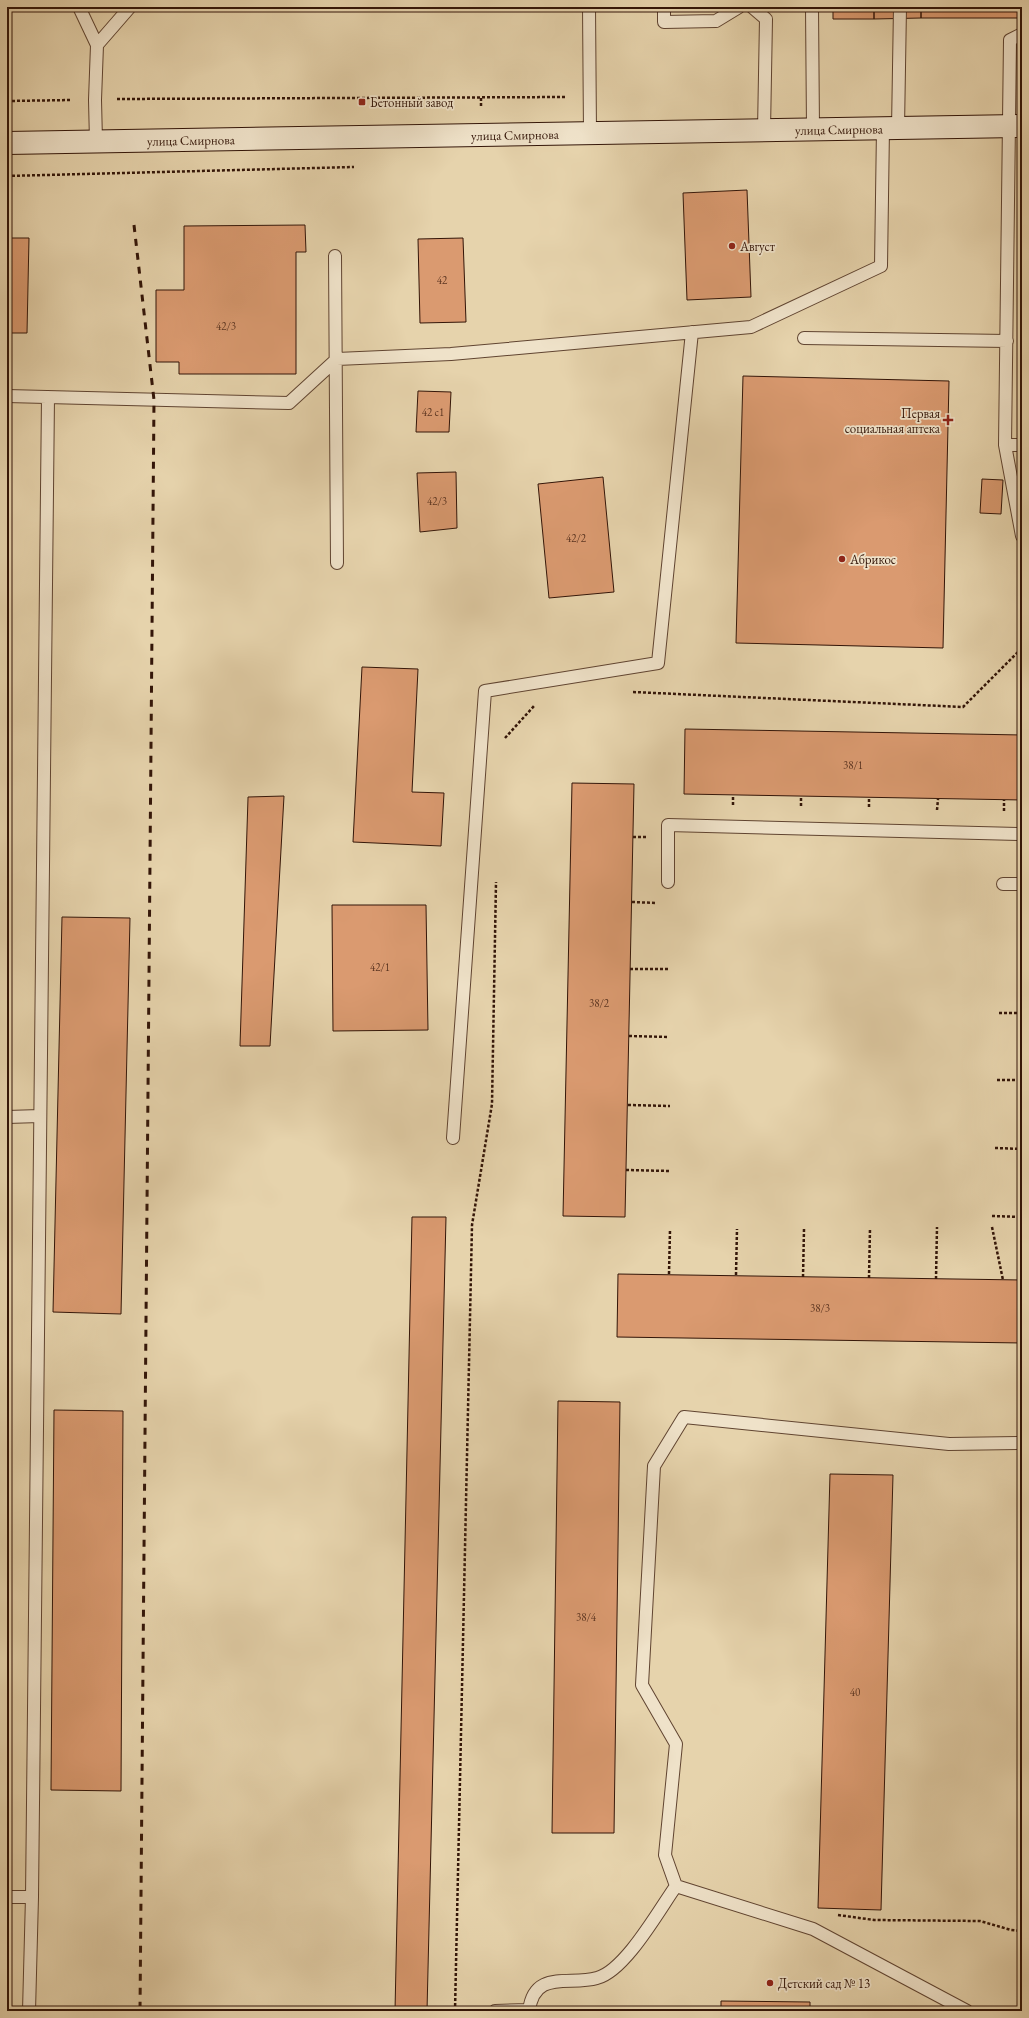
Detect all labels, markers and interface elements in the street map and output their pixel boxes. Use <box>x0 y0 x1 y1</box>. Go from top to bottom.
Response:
place label: Бетонный завод <box>370 94 453 111</box>
marker: Бетонный завод <box>357 97 367 107</box>
street label: улица Смирнова <box>795 120 884 139</box>
street label: улица Смирнова <box>471 126 560 144</box>
street label: улица Смирнова <box>147 131 236 150</box>
place label: Август <box>739 238 776 255</box>
marker: Август <box>727 241 737 251</box>
house number: 42 <box>437 273 448 287</box>
house number: 42/3 <box>216 319 236 333</box>
house number: 42 с1 <box>422 405 444 419</box>
place label: Первая социальная аптека <box>845 405 941 437</box>
marker: Первая социальная аптека <box>943 415 953 425</box>
house number: 42/3 <box>427 494 447 508</box>
house number: 42/2 <box>566 531 587 545</box>
place label: Абрикос <box>849 551 896 568</box>
marker: Абрикос <box>837 554 847 564</box>
house number: 38/1 <box>843 758 863 772</box>
house number: 42/1 <box>370 960 390 974</box>
house number: 38/2 <box>589 996 610 1010</box>
house number: 38/3 <box>810 1301 830 1315</box>
house number: 38/4 <box>576 1610 597 1624</box>
house number: 40 <box>850 1685 860 1699</box>
place label: Детский сад № 13 <box>778 1975 870 1992</box>
marker: Детский сад № 13 <box>765 1978 775 1988</box>

